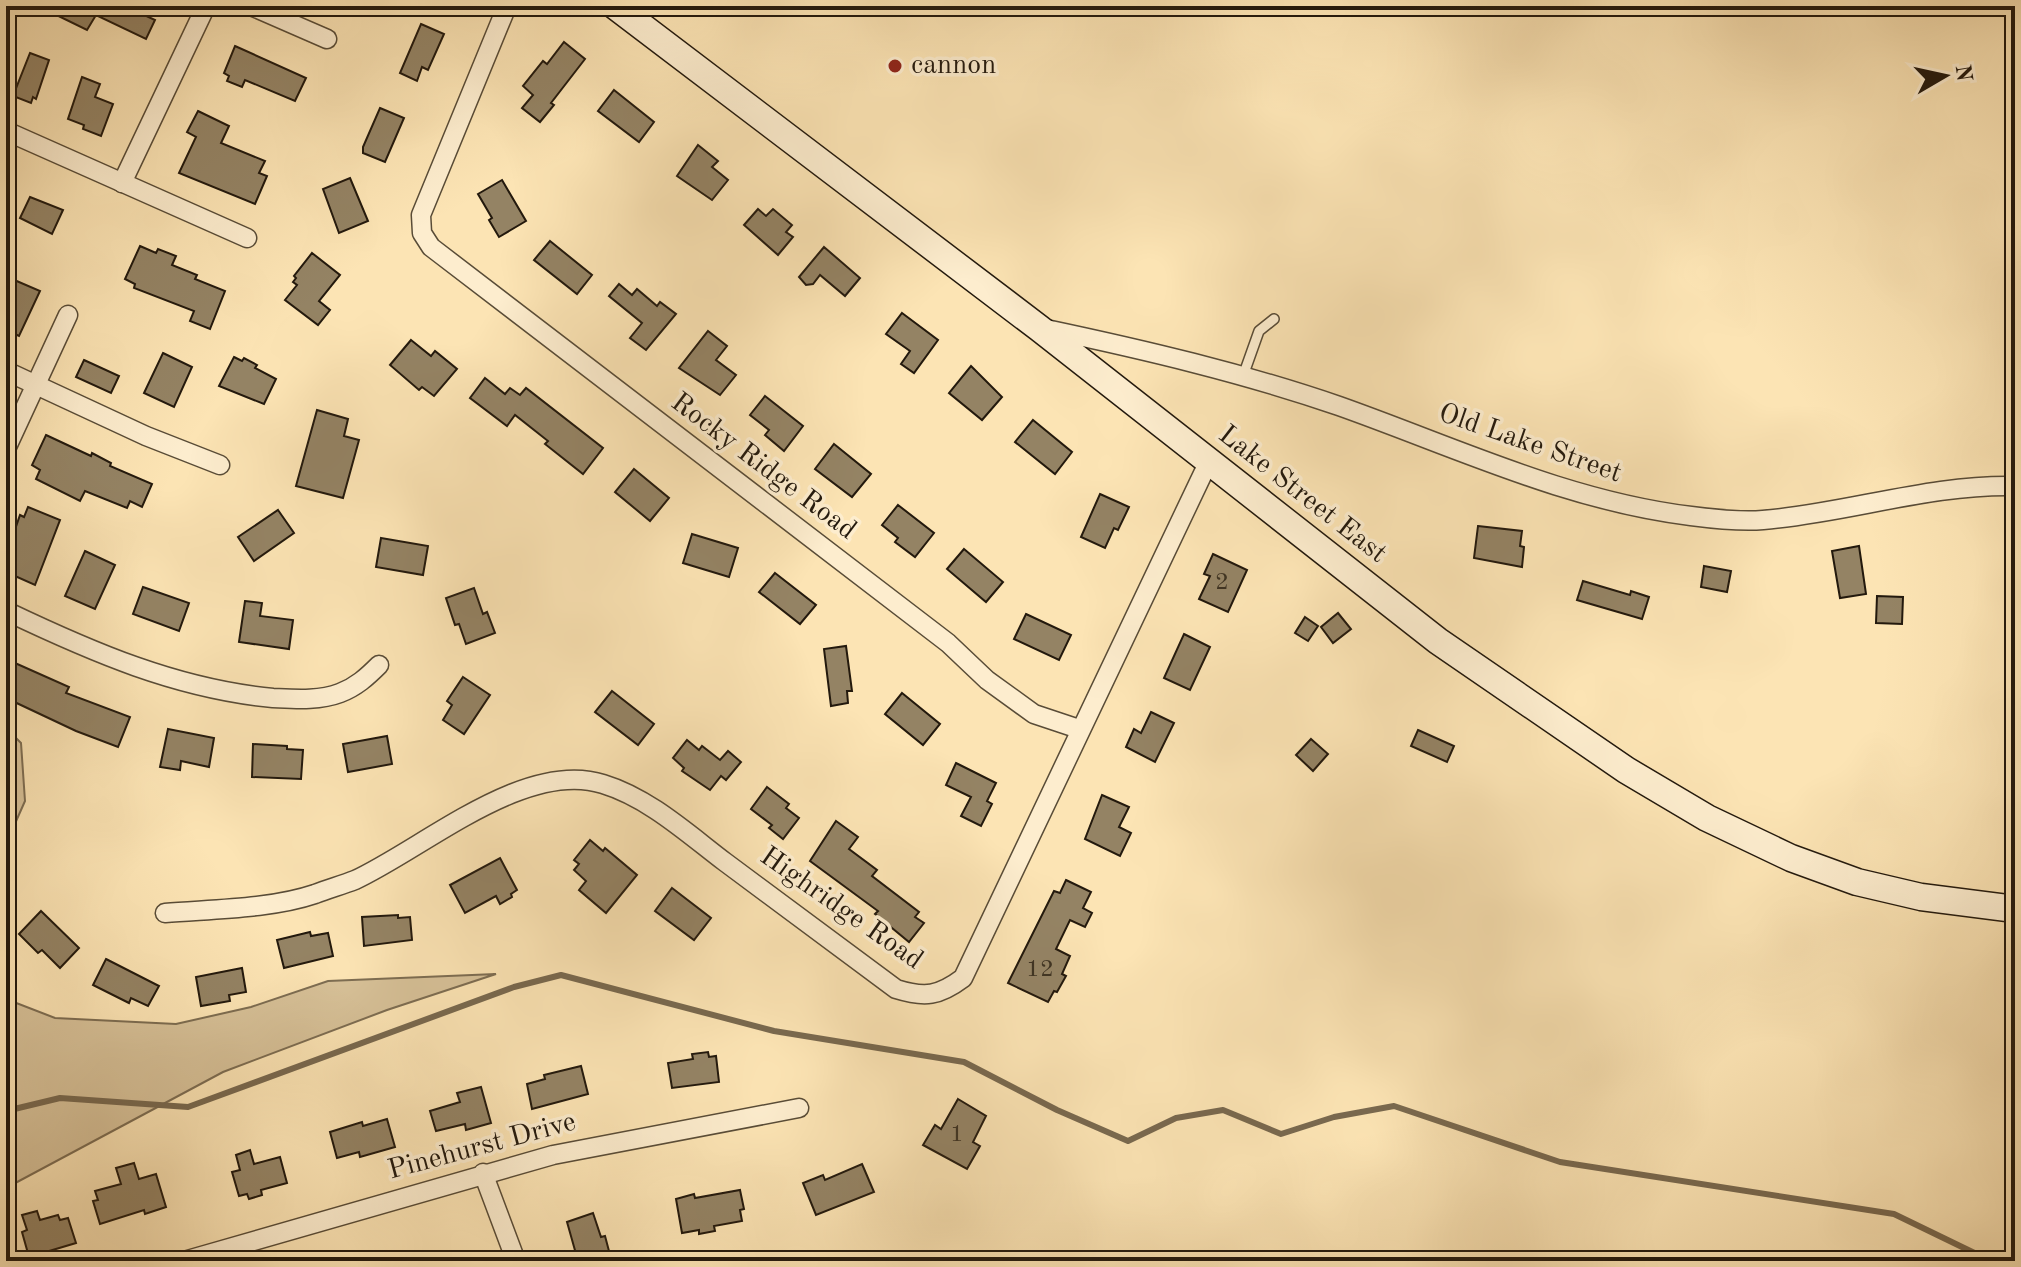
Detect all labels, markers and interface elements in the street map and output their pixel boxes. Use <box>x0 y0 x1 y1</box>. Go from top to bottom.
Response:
north arrow <box>1905 36 1985 116</box>
place label: cannon <box>911 52 996 80</box>
marker: cannon <box>886 57 904 75</box>
text: N <box>1951 63 1975 83</box>
street label: Rocky Ridge Road <box>665 388 861 546</box>
street label: Old Lake Street <box>1435 400 1625 488</box>
street label: Lake Street East <box>1213 421 1391 569</box>
house number: 2 <box>1215 571 1229 595</box>
street label: Highridge Road <box>754 843 928 975</box>
house number: 12 <box>1026 958 1054 982</box>
street label: Pinehurst Drive <box>385 1108 579 1186</box>
house number: 1 <box>950 1123 964 1147</box>

